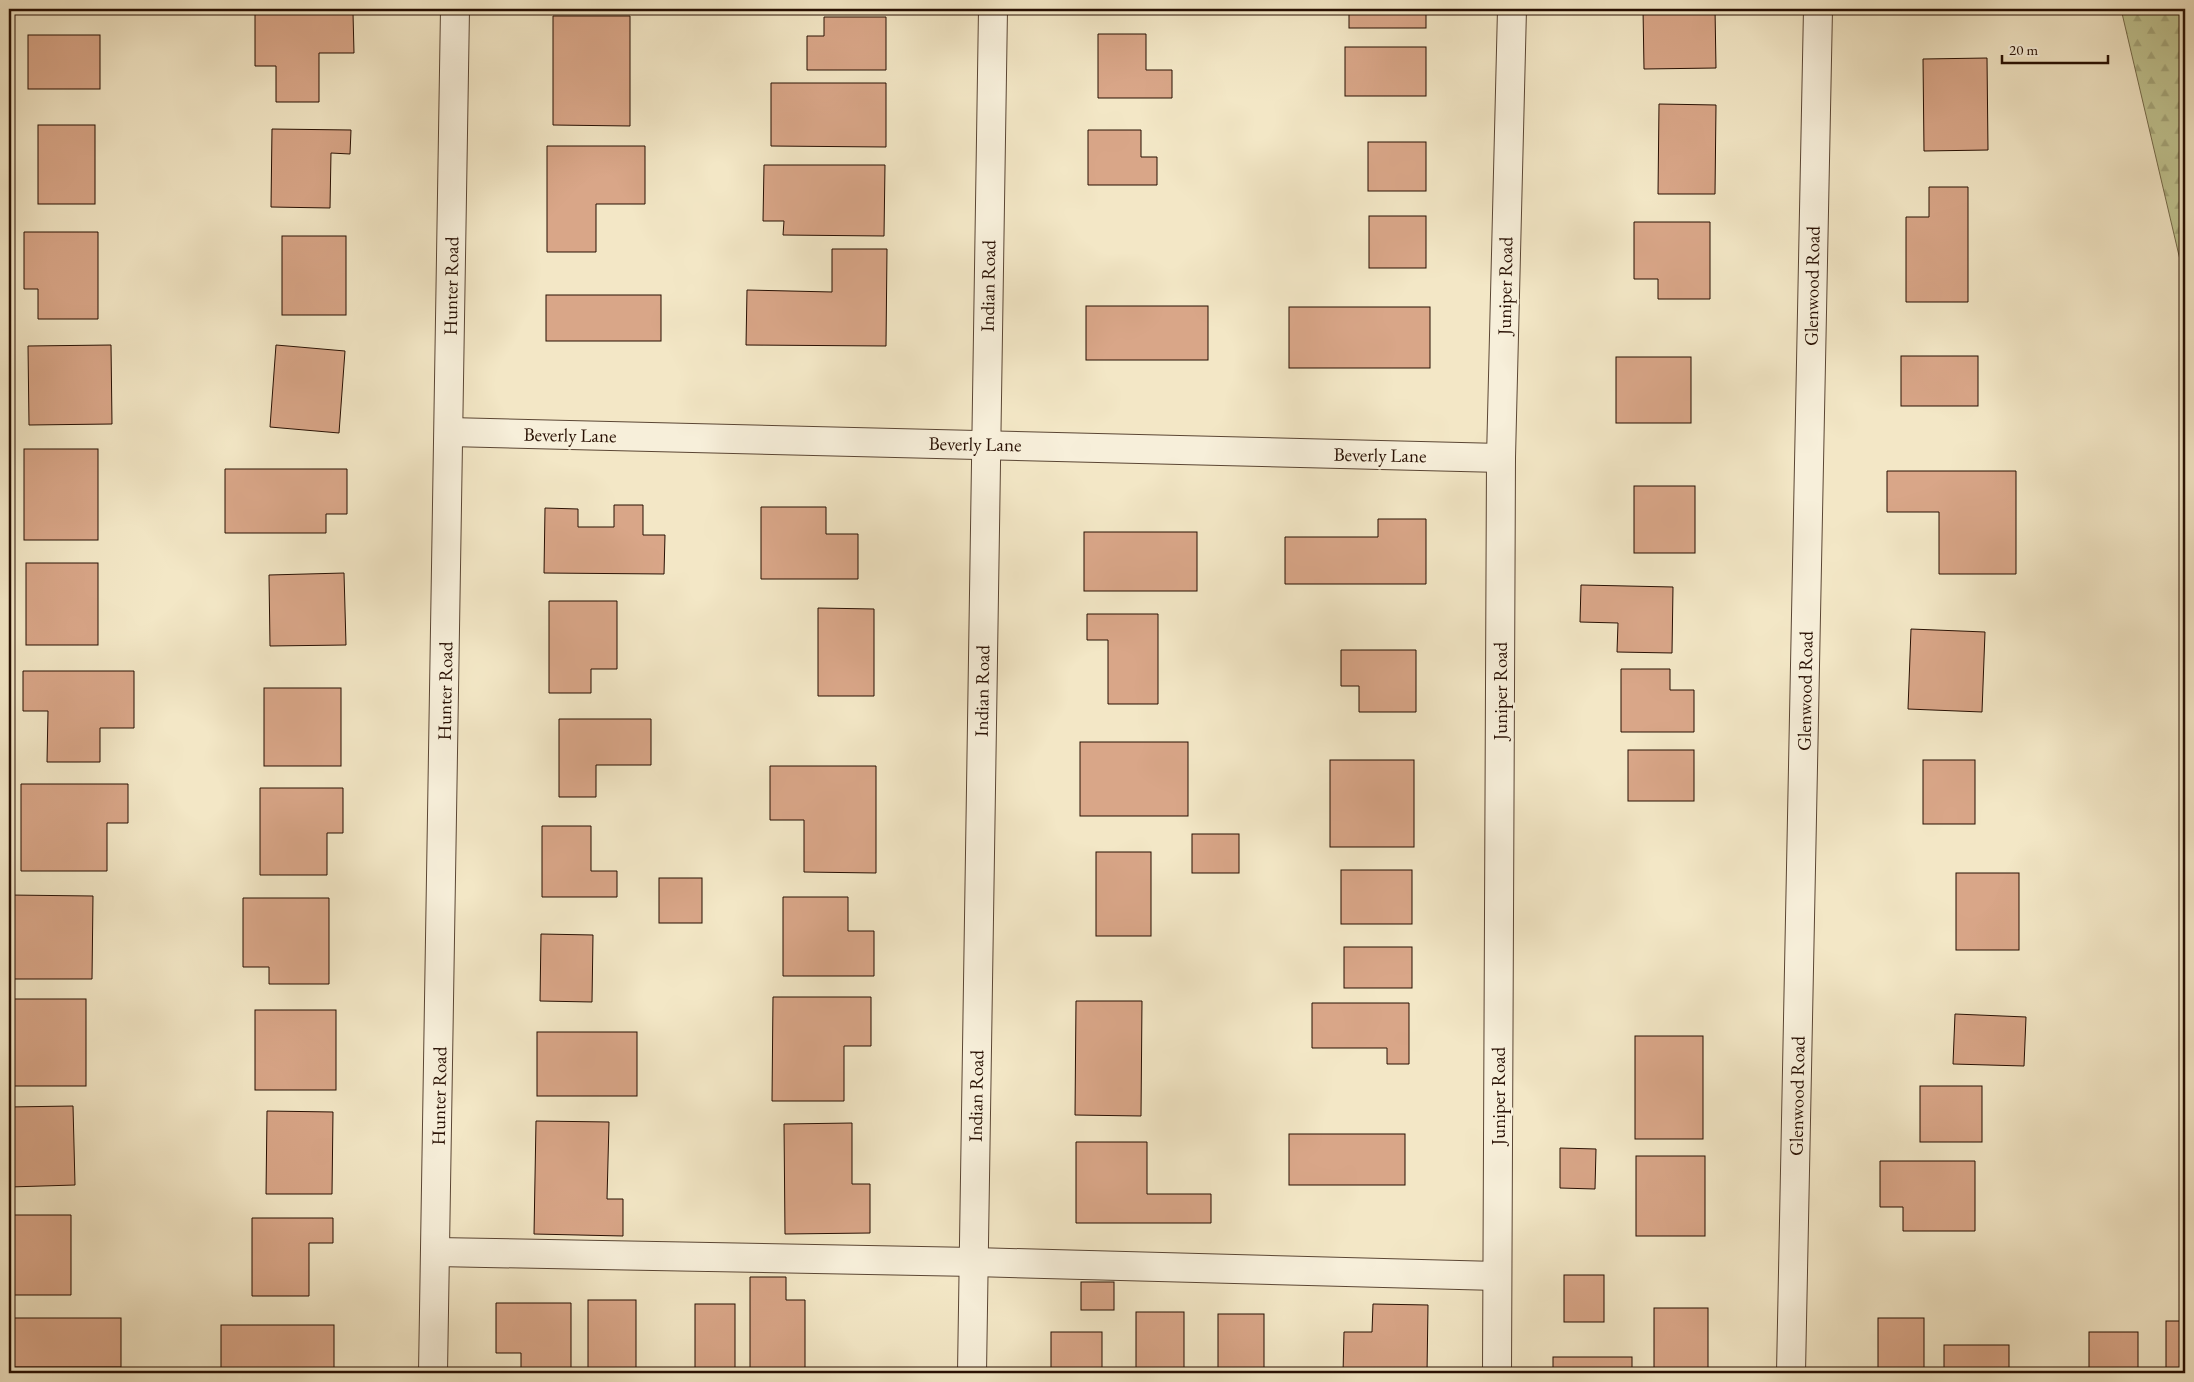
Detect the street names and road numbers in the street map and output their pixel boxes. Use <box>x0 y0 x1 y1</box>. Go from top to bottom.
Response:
street label: Glenwood Road <box>1798 225 1826 346</box>
street label: Hunter Road <box>438 236 464 336</box>
street label: Juniper Road <box>1492 236 1518 337</box>
street label: Indian Road <box>975 239 1001 332</box>
street label: Beverly Lane <box>523 422 617 448</box>
street label: Beverly Lane <box>928 431 1022 457</box>
street label: Beverly Lane <box>1333 442 1427 468</box>
street label: Glenwood Road <box>1791 630 1819 751</box>
street label: Hunter Road <box>432 641 458 741</box>
street label: Juniper Road <box>1488 641 1513 742</box>
street label: Indian Road <box>969 644 995 737</box>
street label: Glenwood Road <box>1783 1035 1811 1156</box>
street label: Hunter Road <box>426 1046 452 1146</box>
street label: Juniper Road <box>1486 1046 1511 1147</box>
street label: Indian Road <box>963 1049 989 1142</box>

